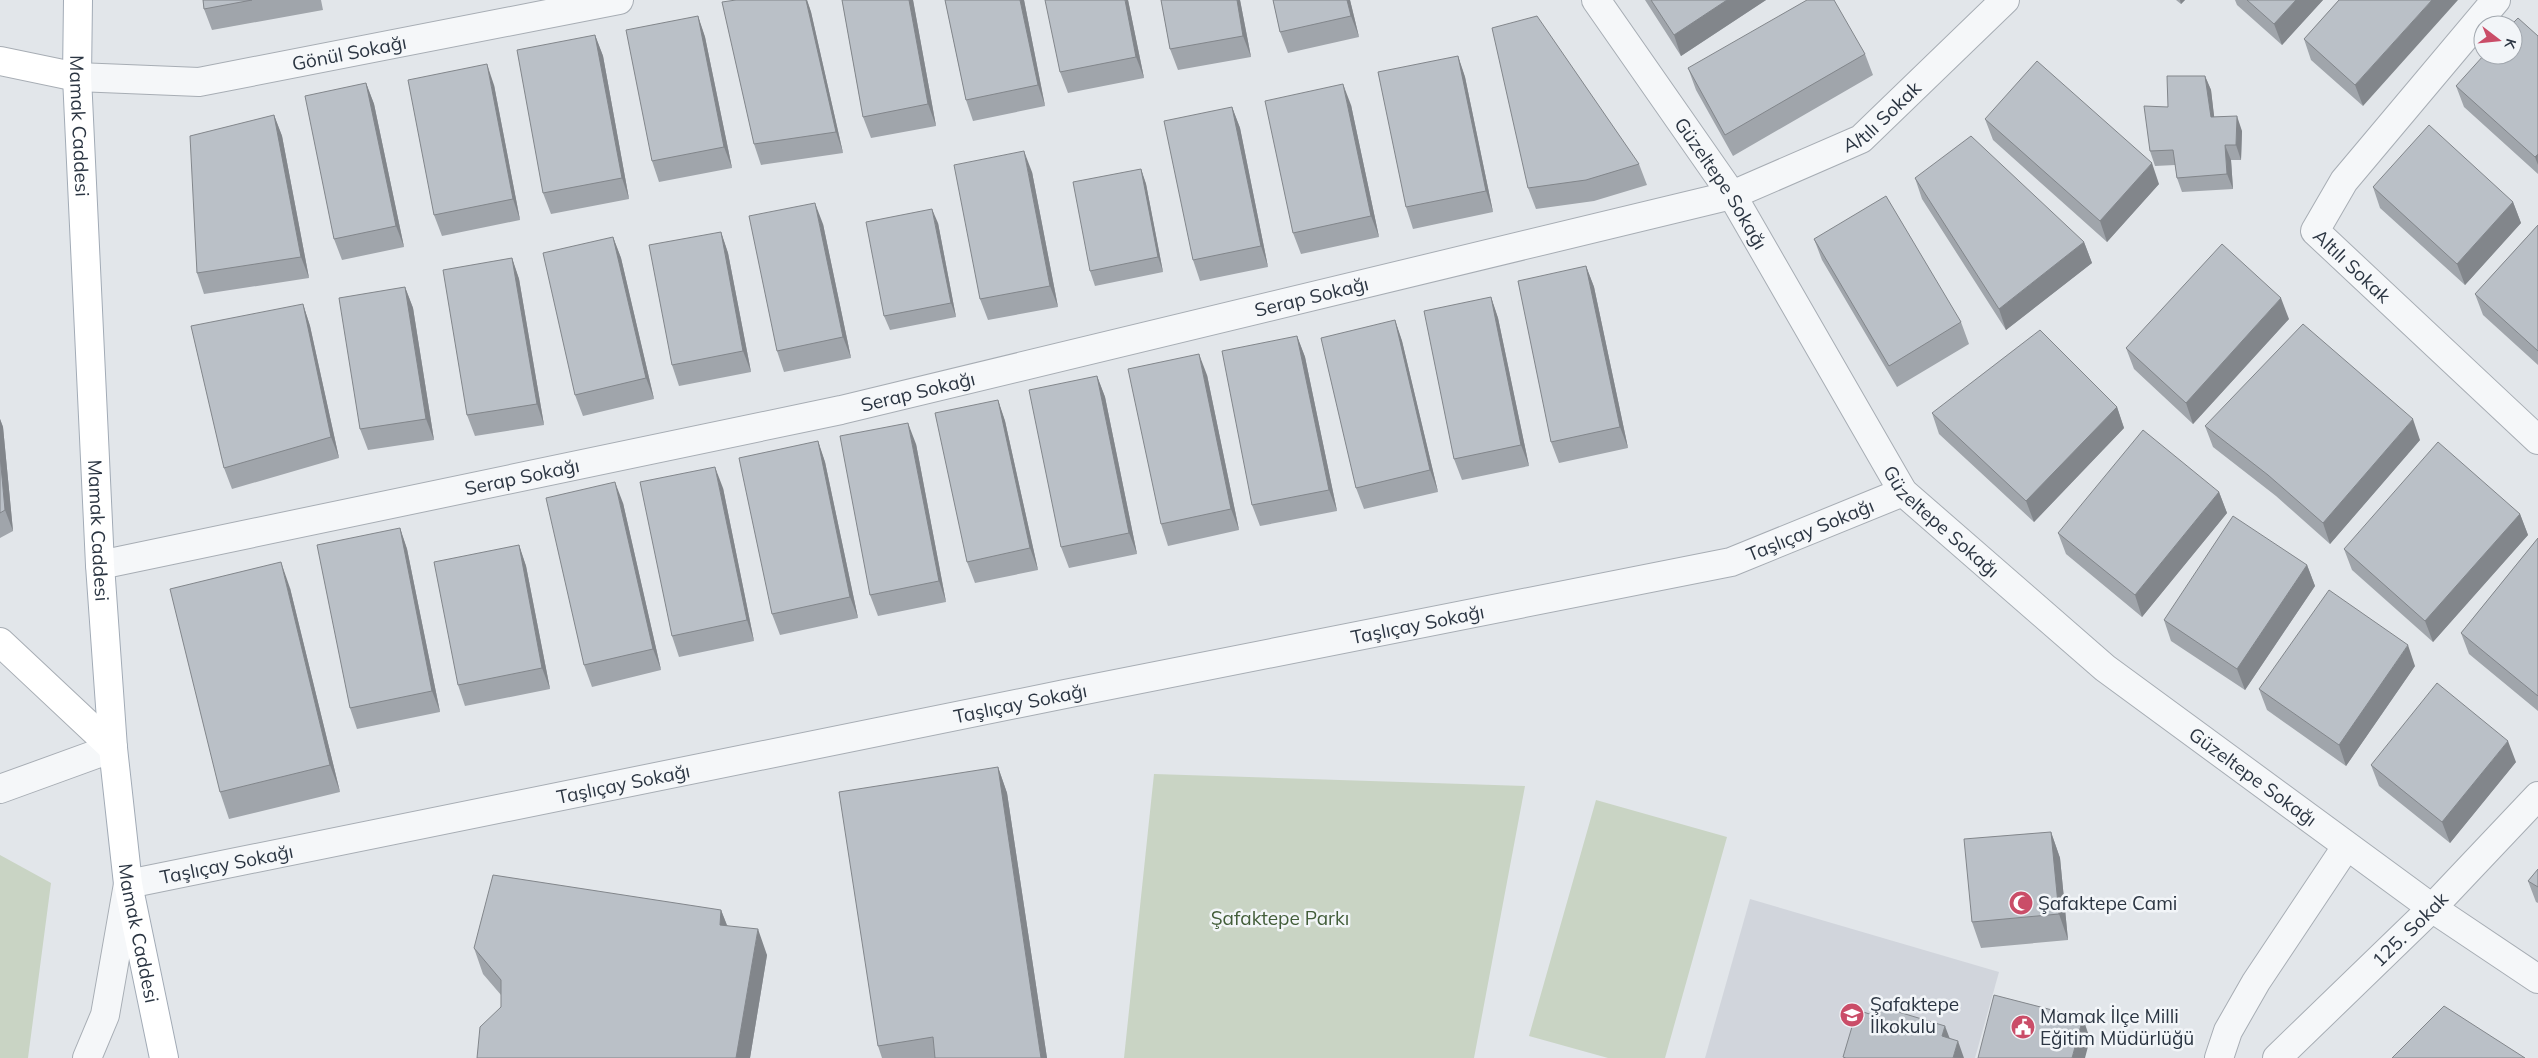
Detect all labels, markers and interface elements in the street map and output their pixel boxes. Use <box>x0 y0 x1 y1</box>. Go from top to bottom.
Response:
north arrow <box>2473 15 2523 65</box>
street label: Gönül Sokağı <box>290 30 408 76</box>
text: K <box>2500 37 2520 51</box>
street label: Mamak Caddesi <box>65 55 95 197</box>
street label: Altılı Sokak <box>1839 76 1926 158</box>
street label: Güzeltepe Sokağı <box>1669 113 1773 254</box>
street label: Altılı Sokak <box>2308 224 2396 308</box>
street label: Serap Sokağı <box>1252 271 1371 322</box>
street label: Serap Sokağı <box>858 366 977 417</box>
street label: Serap Sokağı <box>462 453 581 500</box>
street label: Mamak Caddesi <box>83 459 115 602</box>
street label: Güzeltepe Sokağı <box>1878 461 2004 582</box>
street label: Taşlıçay Sokağı <box>1743 493 1877 566</box>
street label: Taşlıçay Sokağı <box>1349 599 1486 649</box>
street label: Taşlıçay Sokağı <box>951 678 1089 728</box>
street label: Güzeltepe Sokağı <box>2184 722 2322 832</box>
street label: Taşlıçay Sokağı <box>555 758 692 809</box>
street label: Taşlıçay Sokağı <box>158 839 295 889</box>
street label: Mamak Caddesi <box>114 862 164 1005</box>
street label: 125. Sokak <box>2367 887 2453 972</box>
mosque icon: Şafaktepe Cami <box>2008 890 2034 916</box>
place label: Şafaktepe Cami <box>2038 891 2177 915</box>
park label: Şafaktepe Parkı <box>1211 906 1349 930</box>
place label: Şafaktepe İlkokulu <box>1870 992 1959 1038</box>
school or university icon: Şafaktepe İlkokulu <box>1839 1002 1865 1028</box>
place label: Mamak İlçe Milli Eğitim Müdürlüğü <box>2040 1004 2194 1050</box>
public building icon: Mamak İlçe Milli Eğitim Müdürlüğü <box>2010 1014 2036 1040</box>

